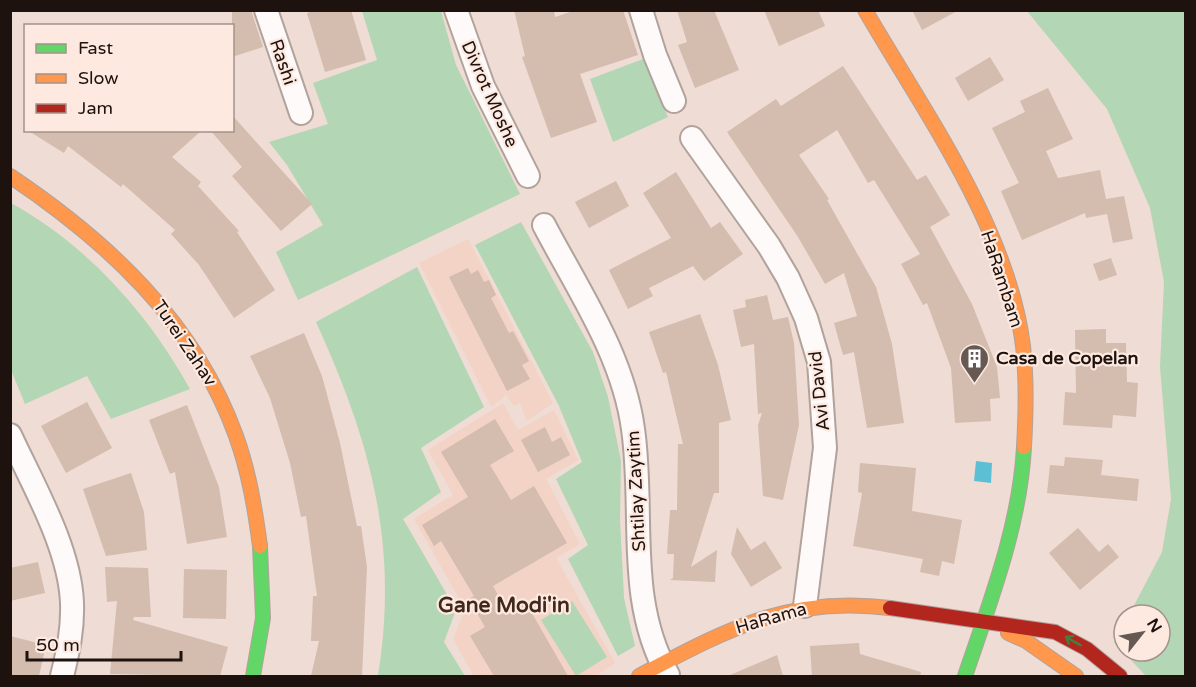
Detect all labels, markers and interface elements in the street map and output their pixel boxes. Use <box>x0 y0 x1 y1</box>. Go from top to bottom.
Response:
legend <box>24 24 234 132</box>
street label: Rashi <box>265 36 301 88</box>
text: Fast <box>78 37 113 59</box>
street label: Divrot Moshe <box>457 37 523 151</box>
text: Slow <box>78 67 119 89</box>
text: Jam <box>78 97 113 119</box>
street label: HaRambam <box>976 228 1028 330</box>
street label: Turei Zahav <box>148 296 222 391</box>
building icon: Casa de Copelan <box>959 342 991 384</box>
place label: Casa de Copelan <box>996 347 1139 369</box>
street label: Avi David <box>804 350 834 432</box>
street label: Shtilay Zaytim <box>622 430 650 552</box>
district label: Gane Modi'in <box>438 593 570 618</box>
street label: HaRama <box>733 597 809 639</box>
north arrow <box>1112 603 1172 663</box>
text: N <box>1142 615 1166 636</box>
scale bar <box>27 624 182 662</box>
text: 50 m <box>36 634 80 656</box>
one-way arrow <box>1065 635 1082 647</box>

